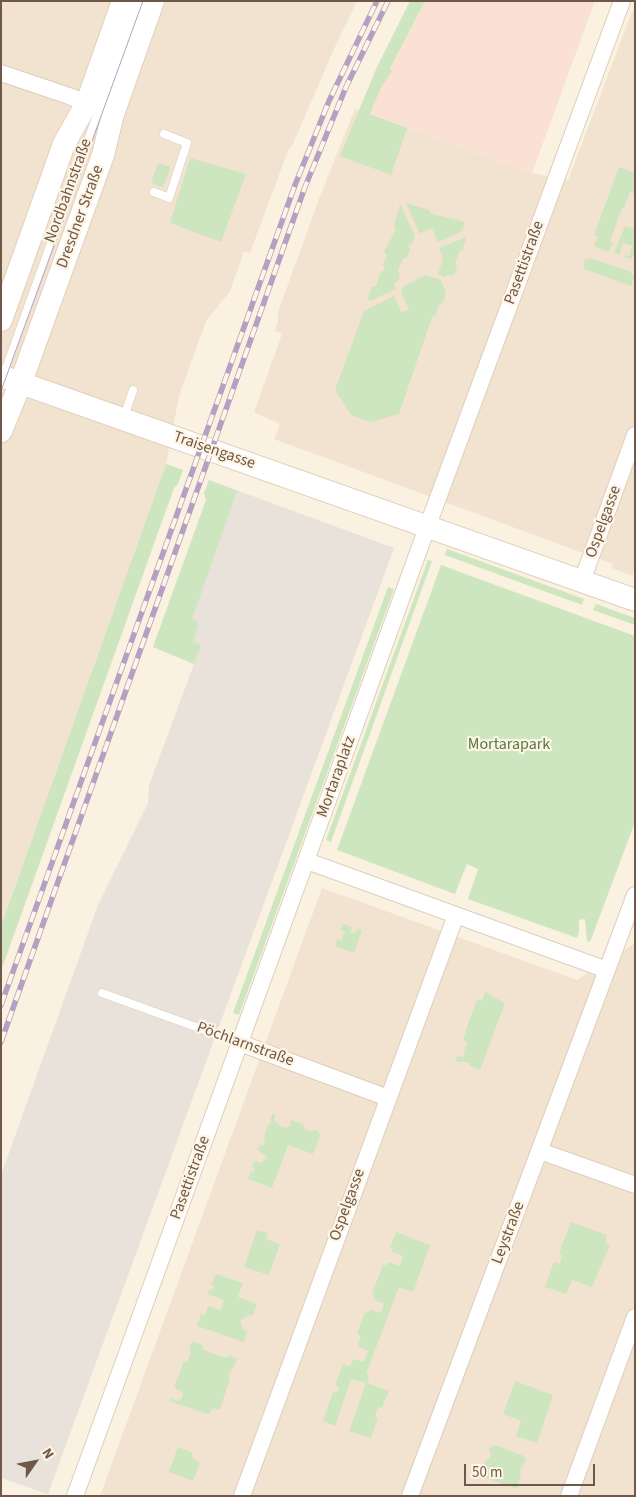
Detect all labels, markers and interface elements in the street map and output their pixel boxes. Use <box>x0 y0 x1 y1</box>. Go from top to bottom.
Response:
street label: Nordbahnstraße <box>41 136 97 246</box>
street label: Dresdner Straße <box>53 163 109 271</box>
street label: Pasettistraße <box>501 219 549 307</box>
street label: Traisengasse <box>170 428 258 474</box>
street label: Ospelgasse <box>582 483 626 561</box>
street label: Mortaraplatz <box>313 734 361 820</box>
park label: Mortarapark <box>468 735 550 755</box>
street label: Pöchlarnstraße <box>194 1019 296 1071</box>
street label: Pasettistraße <box>167 1134 215 1222</box>
street label: Ospelgasse <box>326 1166 370 1244</box>
street label: Leystraße <box>488 1199 530 1267</box>
north arrow <box>10 1437 60 1487</box>
text: N <box>37 1444 59 1463</box>
scale bar <box>466 1454 597 1486</box>
text: 50 m <box>472 1462 502 1483</box>

